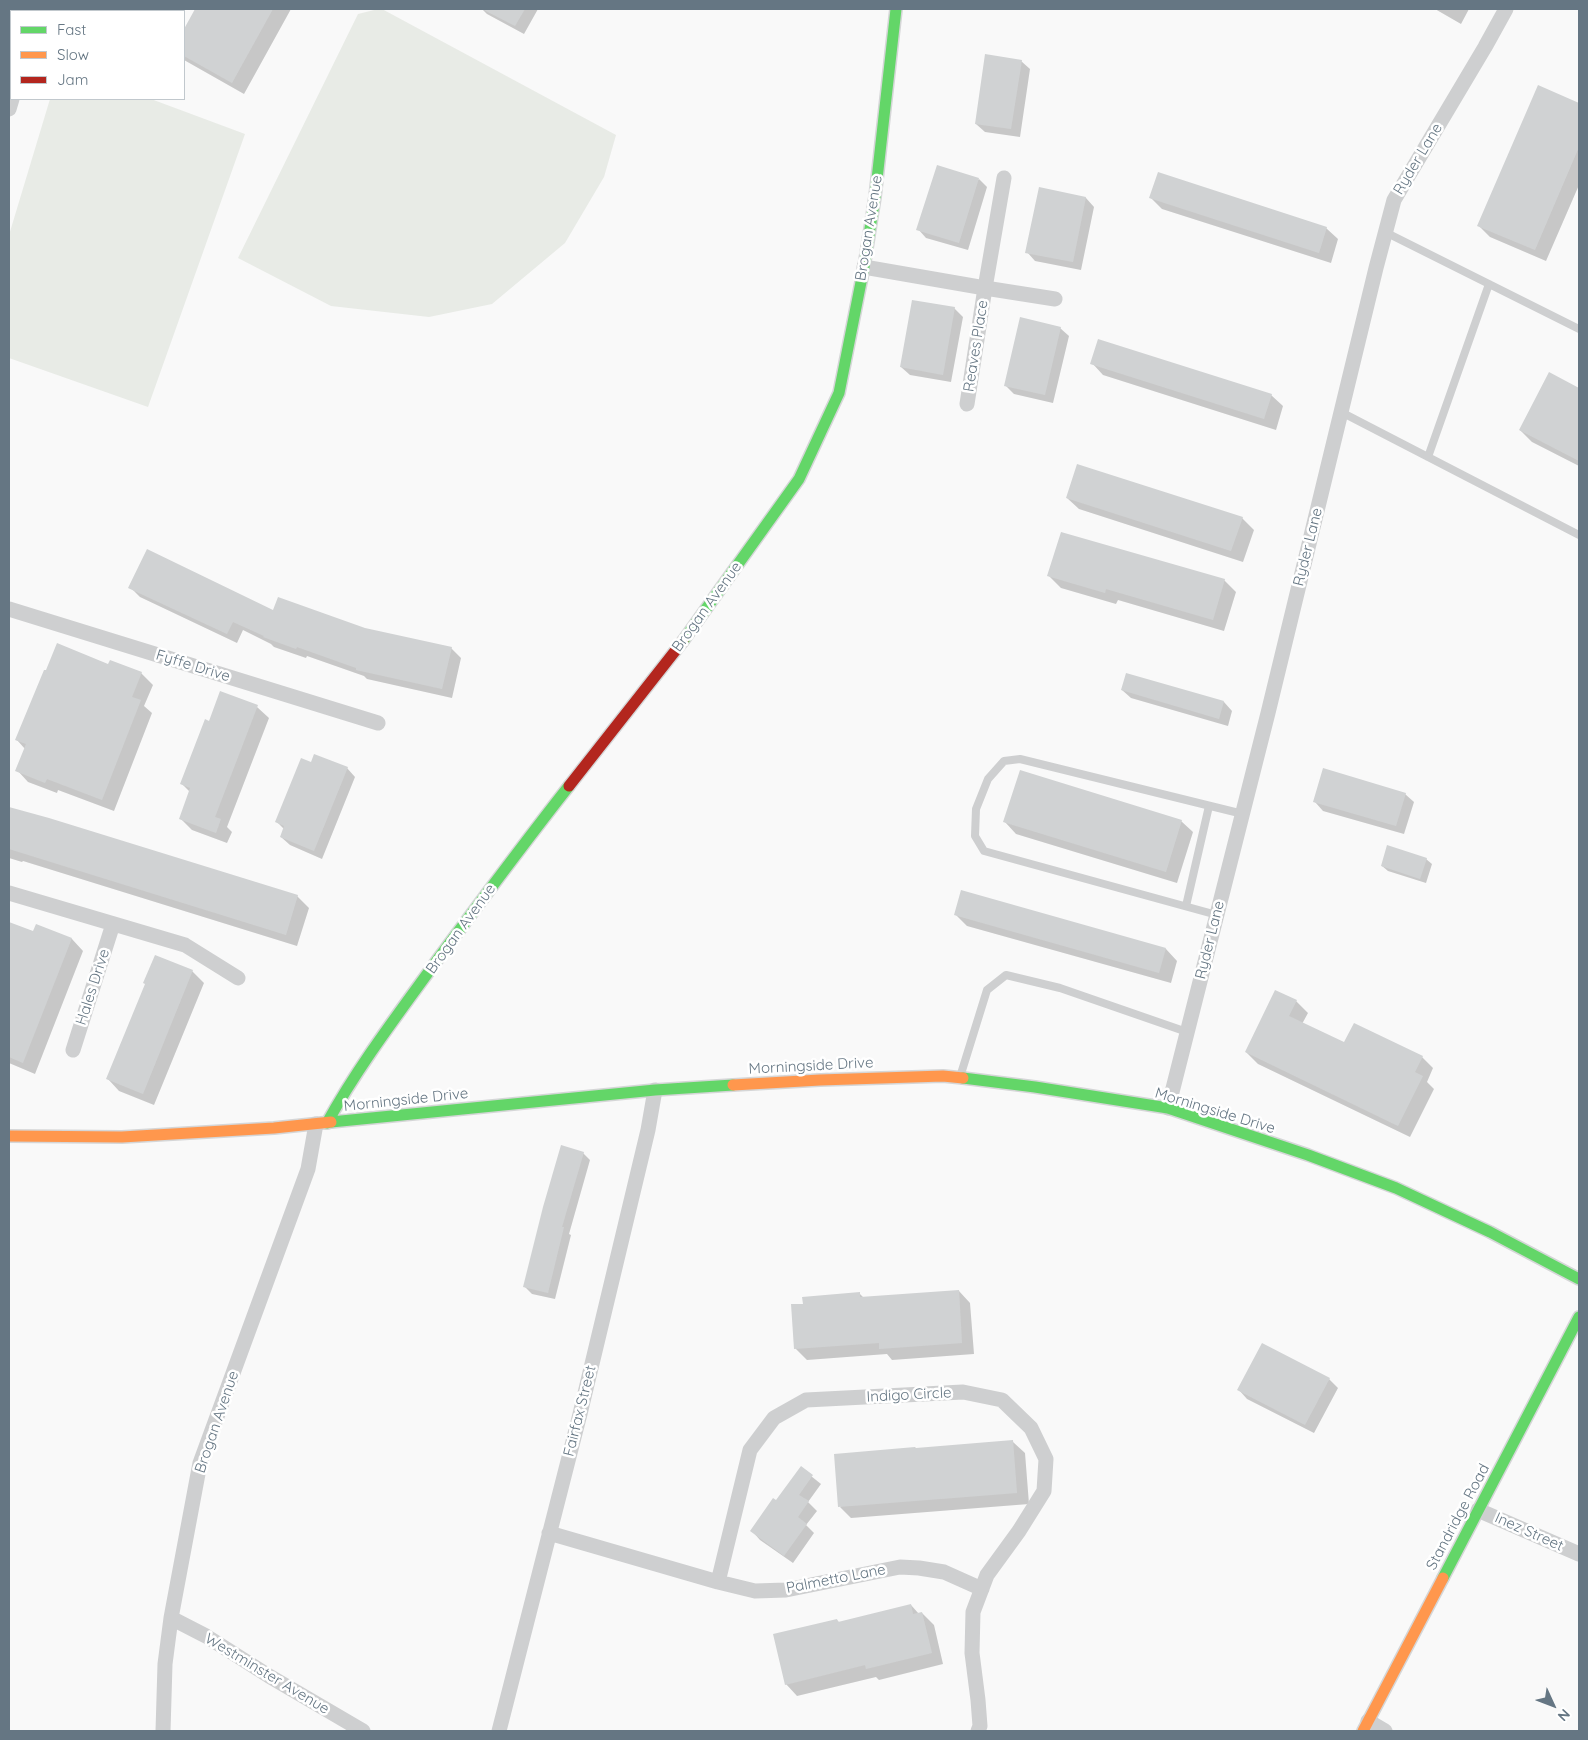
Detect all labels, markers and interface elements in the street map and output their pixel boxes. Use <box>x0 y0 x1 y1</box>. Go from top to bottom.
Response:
legend <box>10 10 185 100</box>
text: Fast <box>57 20 86 39</box>
text: Slow <box>57 45 89 64</box>
text: Jam <box>57 70 88 89</box>
street label: Ryder Lane <box>1390 120 1446 198</box>
street label: Brogan Avenue <box>852 174 886 282</box>
street label: Reaves Place <box>960 299 992 393</box>
street label: Ryder Lane <box>1290 506 1326 588</box>
street label: Brogan Avenue <box>668 559 746 655</box>
street label: Fyffe Drive <box>154 646 232 686</box>
street label: Brogan Avenue <box>422 881 500 977</box>
street label: Ryder Lane <box>1192 899 1228 981</box>
street label: Hales Drive <box>72 947 114 1027</box>
street label: Morningside Drive <box>748 1054 874 1078</box>
street label: Morningside Drive <box>1153 1084 1277 1138</box>
street label: Morningside Drive <box>343 1085 469 1115</box>
street label: Fairfax Street <box>560 1364 600 1458</box>
street label: Brogan Avenue <box>191 1369 243 1475</box>
street label: Indigo Circle <box>866 1384 952 1406</box>
street label: Standridge Road <box>1423 1461 1493 1573</box>
street label: Inez Street <box>1492 1509 1566 1555</box>
street label: Palmetto Lane <box>785 1561 887 1597</box>
street label: Westminster Avenue <box>201 1630 333 1718</box>
north arrow <box>1528 1680 1578 1730</box>
text: N <box>1554 1705 1574 1725</box>

